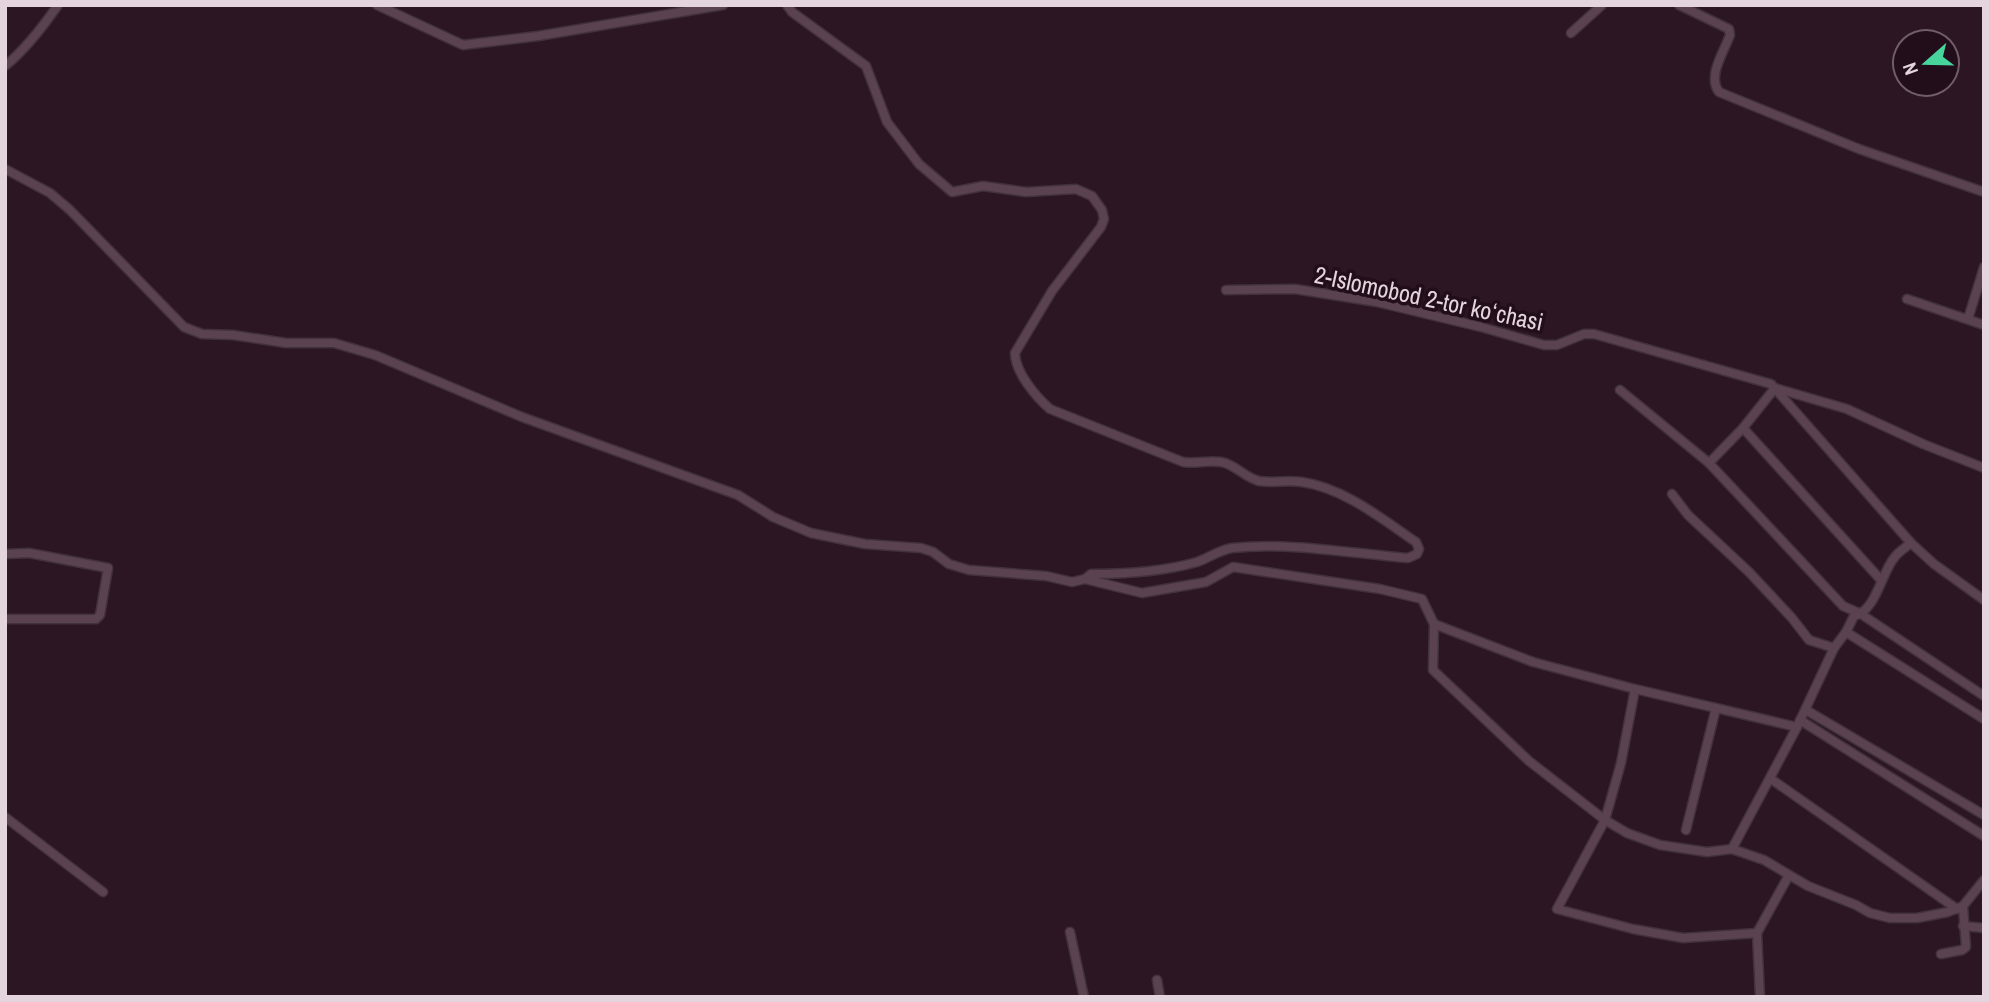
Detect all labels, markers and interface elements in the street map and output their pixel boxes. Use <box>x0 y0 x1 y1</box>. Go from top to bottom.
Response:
north arrow <box>1891 28 1961 98</box>
text: N <box>1896 59 1924 79</box>
street label: 2-Islomobod 2-tor koʻchasi <box>1312 258 1546 338</box>

